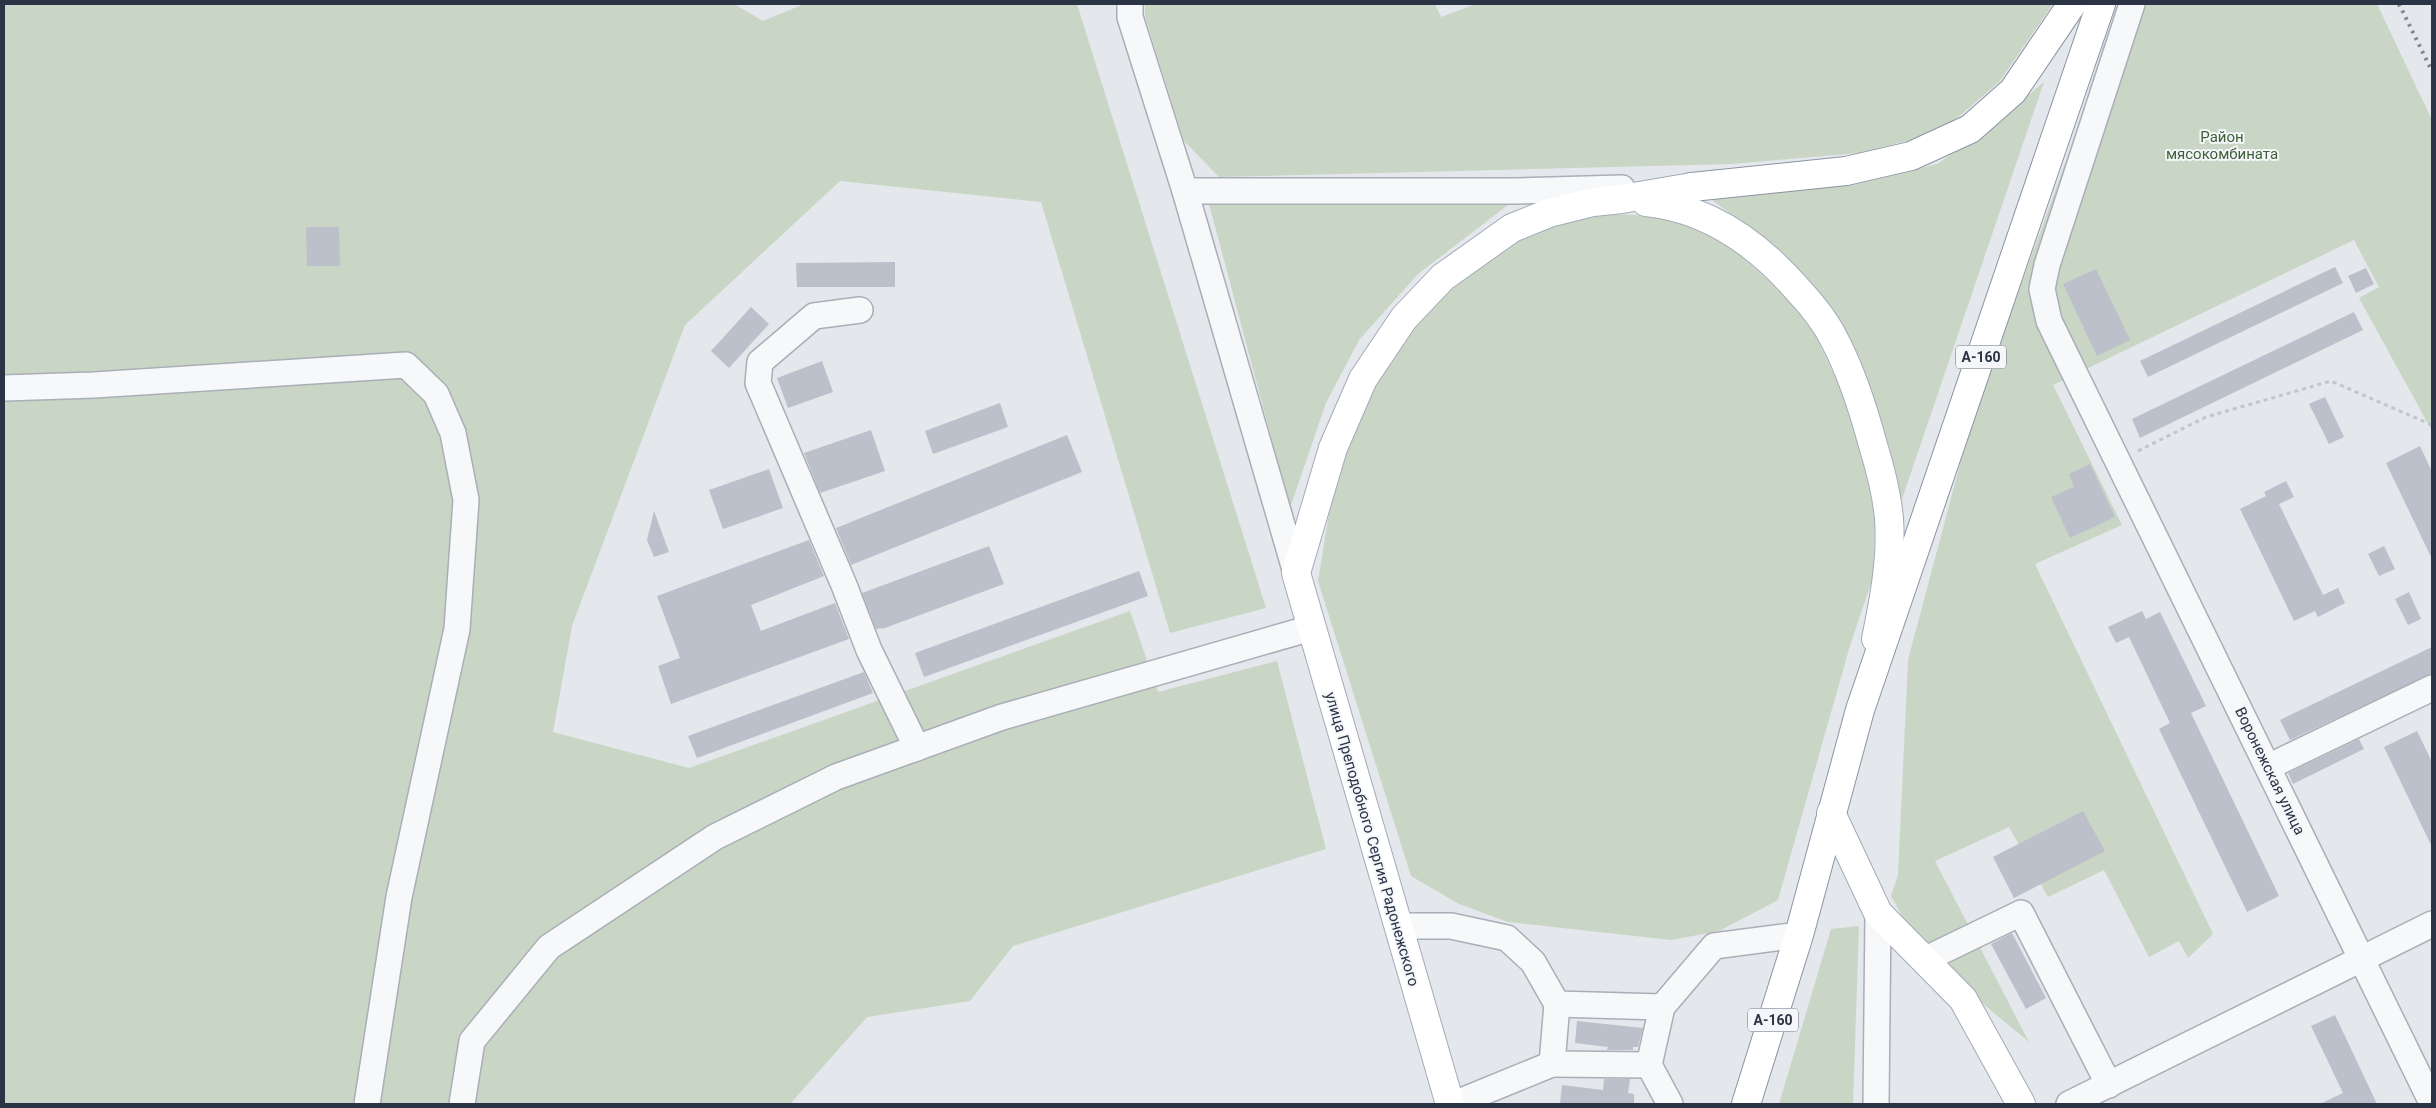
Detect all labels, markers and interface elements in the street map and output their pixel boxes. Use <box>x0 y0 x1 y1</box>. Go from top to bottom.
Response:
park label: Район мясокомбината <box>2166 128 2278 163</box>
road number: А-160 <box>1956 346 2006 368</box>
street label: улица Преподобного Сергия Радонежского <box>1321 690 1423 988</box>
street label: Воронежская улица <box>2231 704 2309 838</box>
road number: А-160 <box>1748 1008 1798 1032</box>

